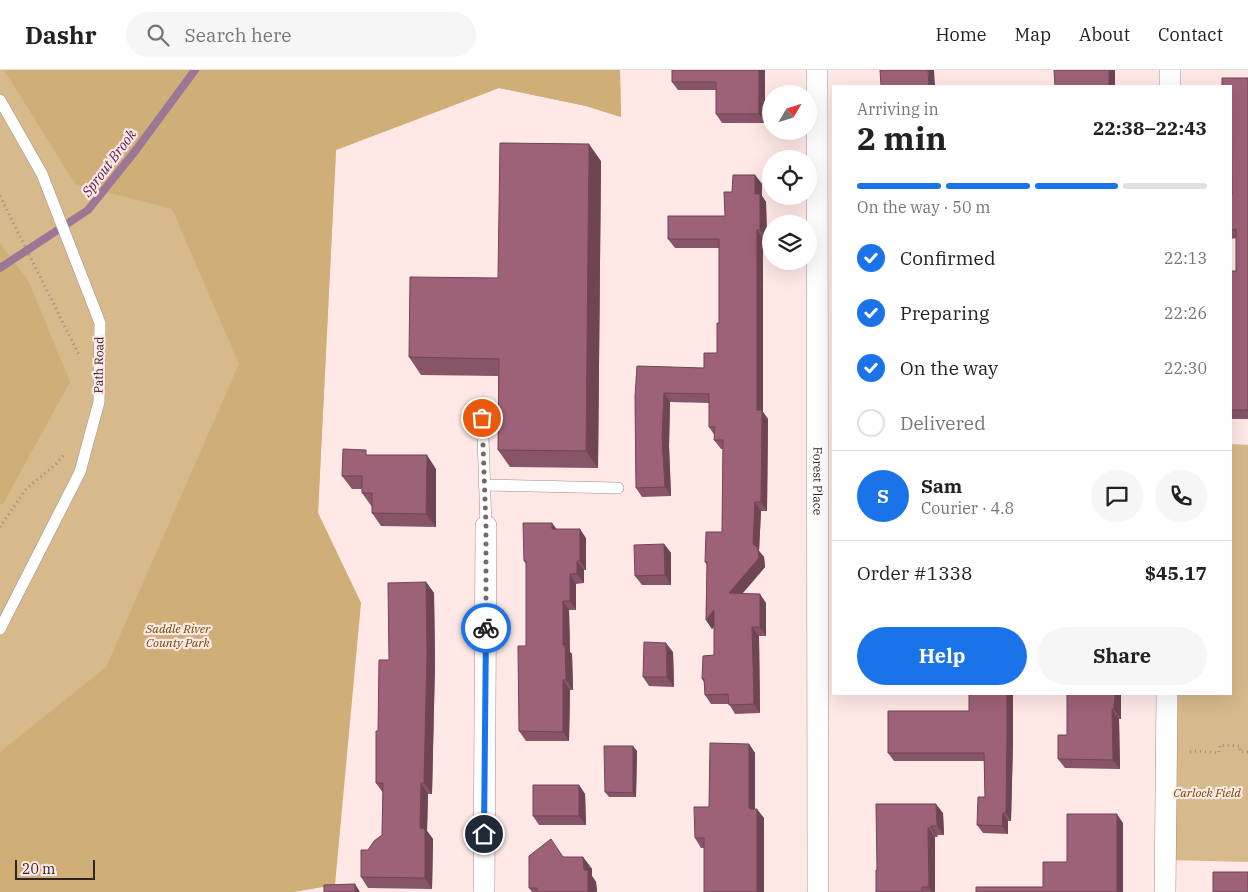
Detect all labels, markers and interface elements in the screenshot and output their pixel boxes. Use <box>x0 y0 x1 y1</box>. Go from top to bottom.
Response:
search box <box>126 12 476 57</box>
text: Dashr <box>25 19 96 51</box>
icon: search <box>144 21 172 49</box>
text: Search here <box>184 23 292 47</box>
text: Home <box>935 23 987 46</box>
text: Map <box>1015 23 1051 46</box>
text: About <box>1079 23 1130 46</box>
text: Contact <box>1158 23 1223 46</box>
north arrow <box>762 85 818 140</box>
map controls <box>762 85 817 270</box>
text: Arriving in <box>857 99 939 119</box>
text: 22:38–22:43 <box>1093 116 1207 140</box>
text: 2 min <box>857 117 947 159</box>
water label: Sprout Brook <box>77 125 141 201</box>
button: locate <box>762 150 817 205</box>
text: On the way · 50 m <box>857 197 991 217</box>
button: layers <box>762 215 817 270</box>
icon: check <box>857 244 885 272</box>
text: Confirmed <box>900 246 995 270</box>
text: 22:13 <box>1164 248 1207 268</box>
icon: check <box>857 299 885 327</box>
text: Preparing <box>900 301 989 325</box>
text: 22:26 <box>1164 303 1207 323</box>
street label: Path Road <box>91 336 106 394</box>
icon: check <box>857 354 885 382</box>
text: On the way <box>900 356 998 380</box>
text: 22:30 <box>1164 358 1207 378</box>
pin <box>461 397 503 439</box>
icon: bag <box>468 404 496 432</box>
text: Delivered <box>900 411 986 435</box>
street label: Forest Place <box>810 447 826 515</box>
button: chat <box>1091 470 1143 522</box>
button: phone <box>1155 470 1207 522</box>
text: Sam <box>921 474 962 498</box>
text: S <box>877 484 889 508</box>
text: Courier · 4.8 <box>921 498 1014 518</box>
text: Order #1338 <box>857 561 972 585</box>
text: $45.17 <box>1145 561 1207 585</box>
courier <box>461 603 511 653</box>
icon: bike <box>472 614 500 642</box>
park label: Saddle River County Park <box>145 621 211 650</box>
button: Help <box>857 627 1027 685</box>
button: Share <box>1037 627 1207 685</box>
park label: Carlock Field <box>1173 785 1241 800</box>
pin <box>463 813 505 855</box>
icon: home <box>470 820 498 848</box>
scale bar <box>15 857 95 880</box>
text: 20 m <box>22 860 55 878</box>

